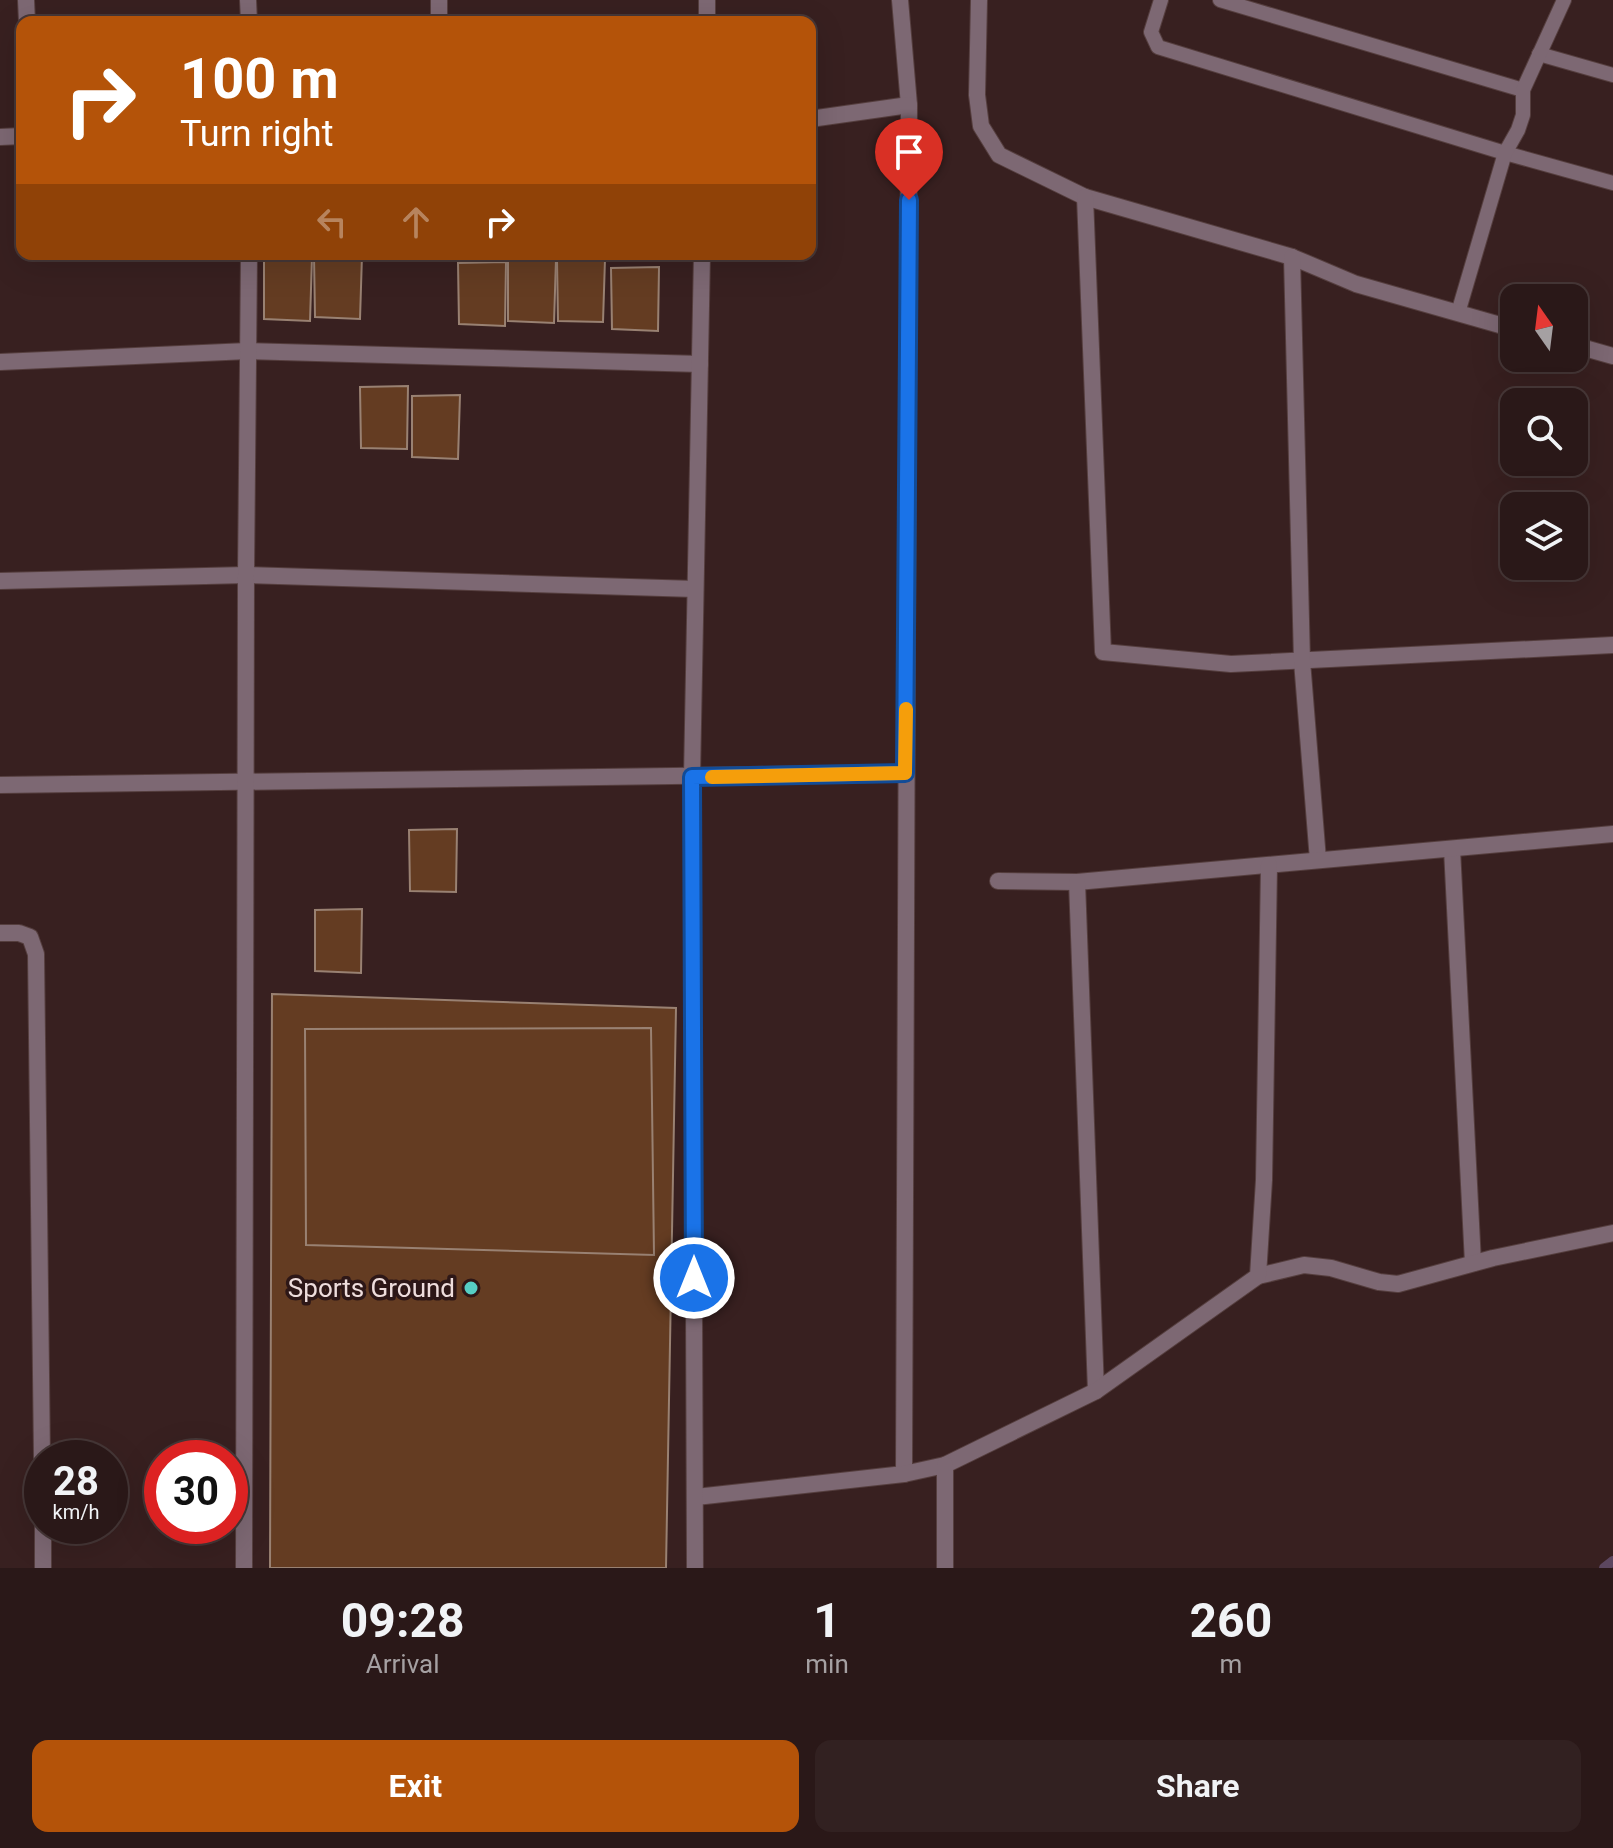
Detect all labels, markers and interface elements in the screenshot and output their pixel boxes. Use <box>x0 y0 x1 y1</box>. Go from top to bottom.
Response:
text: 100 m <box>180 46 339 112</box>
icon: right <box>48 48 152 152</box>
text: Turn right <box>180 113 333 155</box>
pin <box>875 118 943 200</box>
icon: arrive <box>887 130 931 174</box>
icon: left <box>310 200 354 244</box>
icon: ahead <box>394 200 438 244</box>
icon: right <box>478 200 522 244</box>
north arrow <box>1500 284 1588 372</box>
map controls <box>1500 284 1588 580</box>
button: search <box>1500 388 1588 476</box>
button: layers <box>1500 492 1588 580</box>
position arrow <box>652 1236 736 1320</box>
place label: Sports Ground <box>288 1273 455 1303</box>
marker: Sports Ground <box>462 1279 480 1297</box>
speed limit sign: 30 <box>144 1440 248 1544</box>
text: 28 <box>53 1458 99 1505</box>
text: km/h <box>53 1500 99 1524</box>
text: 09:28 <box>341 1592 464 1649</box>
text: 1 <box>813 1592 841 1649</box>
text: 260 <box>1190 1592 1272 1649</box>
text: Arrival <box>366 1649 440 1679</box>
text: min <box>805 1649 849 1679</box>
text: m <box>1219 1649 1242 1679</box>
button: Exit <box>32 1740 799 1832</box>
button: Share <box>815 1740 1581 1832</box>

